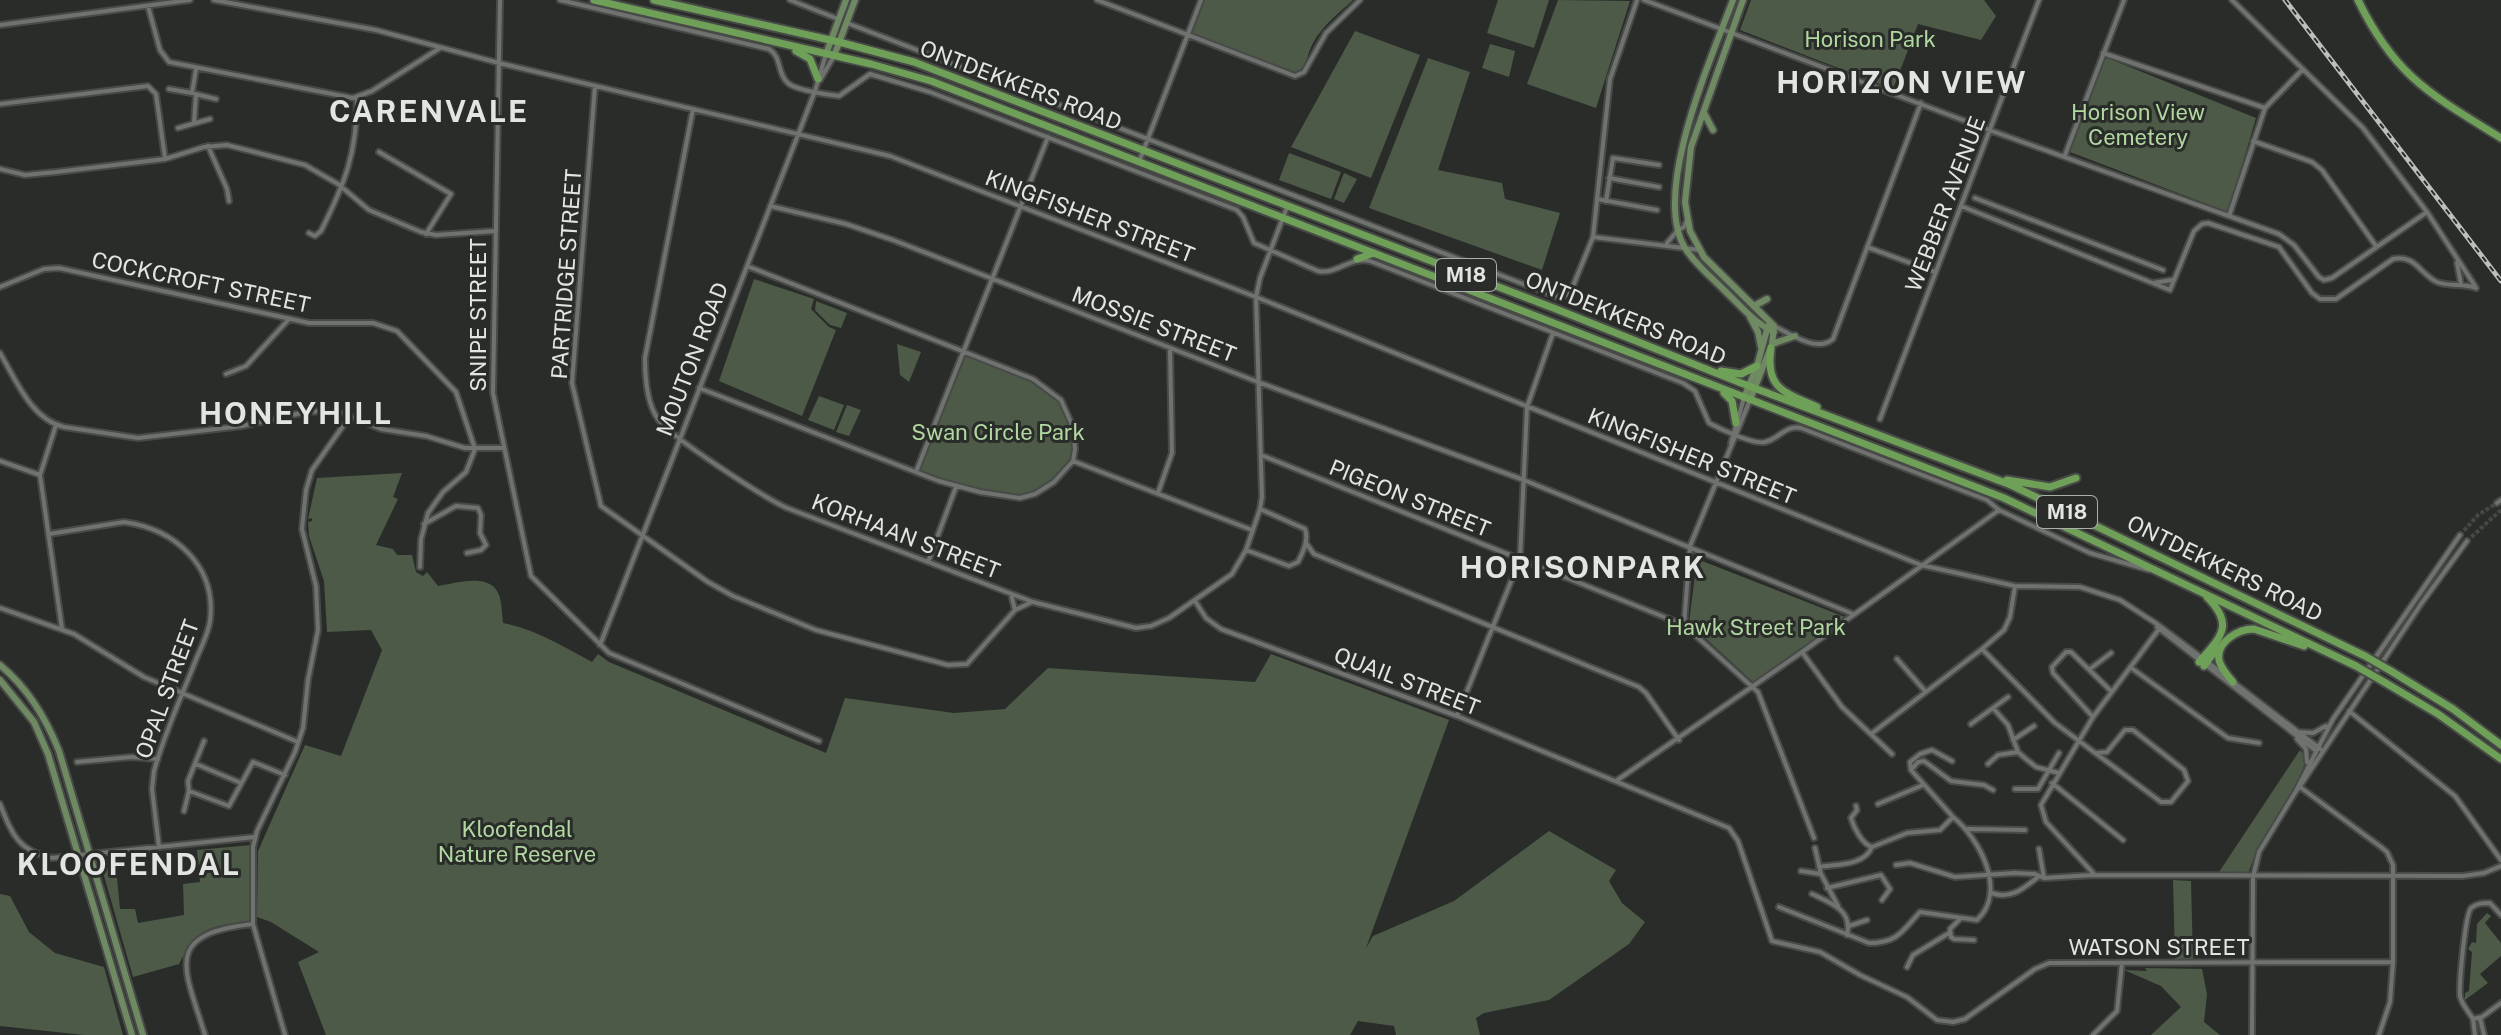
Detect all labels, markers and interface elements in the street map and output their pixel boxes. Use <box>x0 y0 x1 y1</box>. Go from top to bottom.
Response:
park label: Horison Park <box>1804 26 1936 52</box>
street label: ONTDEKKERS ROAD <box>916 34 1126 136</box>
district label: HORIZON VIEW <box>1776 64 2028 100</box>
district label: CARENVALE <box>329 93 529 129</box>
park label: Horison View Cemetery <box>2071 99 2205 150</box>
street label: WEBBER AVENUE <box>1900 113 1990 295</box>
street label: KINGFISHER STREET <box>982 164 1198 268</box>
street label: PARTRIDGE STREET <box>546 168 586 380</box>
street label: SNIPE STREET <box>465 238 491 392</box>
street label: COCKCROFT STREET <box>89 246 313 318</box>
road number: M18 <box>1436 259 1496 291</box>
street label: ONTDEKKERS ROAD <box>1522 266 1730 370</box>
street label: MOUTON ROAD <box>651 278 733 440</box>
street label: MOSSIE STREET <box>1068 281 1240 367</box>
district label: HONEYHILL <box>199 395 393 431</box>
street label: KINGFISHER STREET <box>1584 402 1800 510</box>
park label: Swan Circle Park <box>911 419 1085 445</box>
street label: PIGEON STREET <box>1326 454 1494 542</box>
street label: KORHAAN STREET <box>808 488 1004 584</box>
road number: M18 <box>2037 496 2097 528</box>
street label: ONTDEKKERS ROAD <box>2123 509 2327 627</box>
district label: HORISONPARK <box>1460 549 1706 585</box>
park label: Hawk Street Park <box>1666 614 1846 640</box>
street label: OPAL STREET <box>130 616 204 762</box>
street label: QUAIL STREET <box>1331 641 1483 721</box>
park label: Kloofendal Nature Reserve <box>438 816 596 867</box>
district label: KLOOFENDAL <box>17 846 241 882</box>
street label: WATSON STREET <box>2069 934 2249 960</box>

